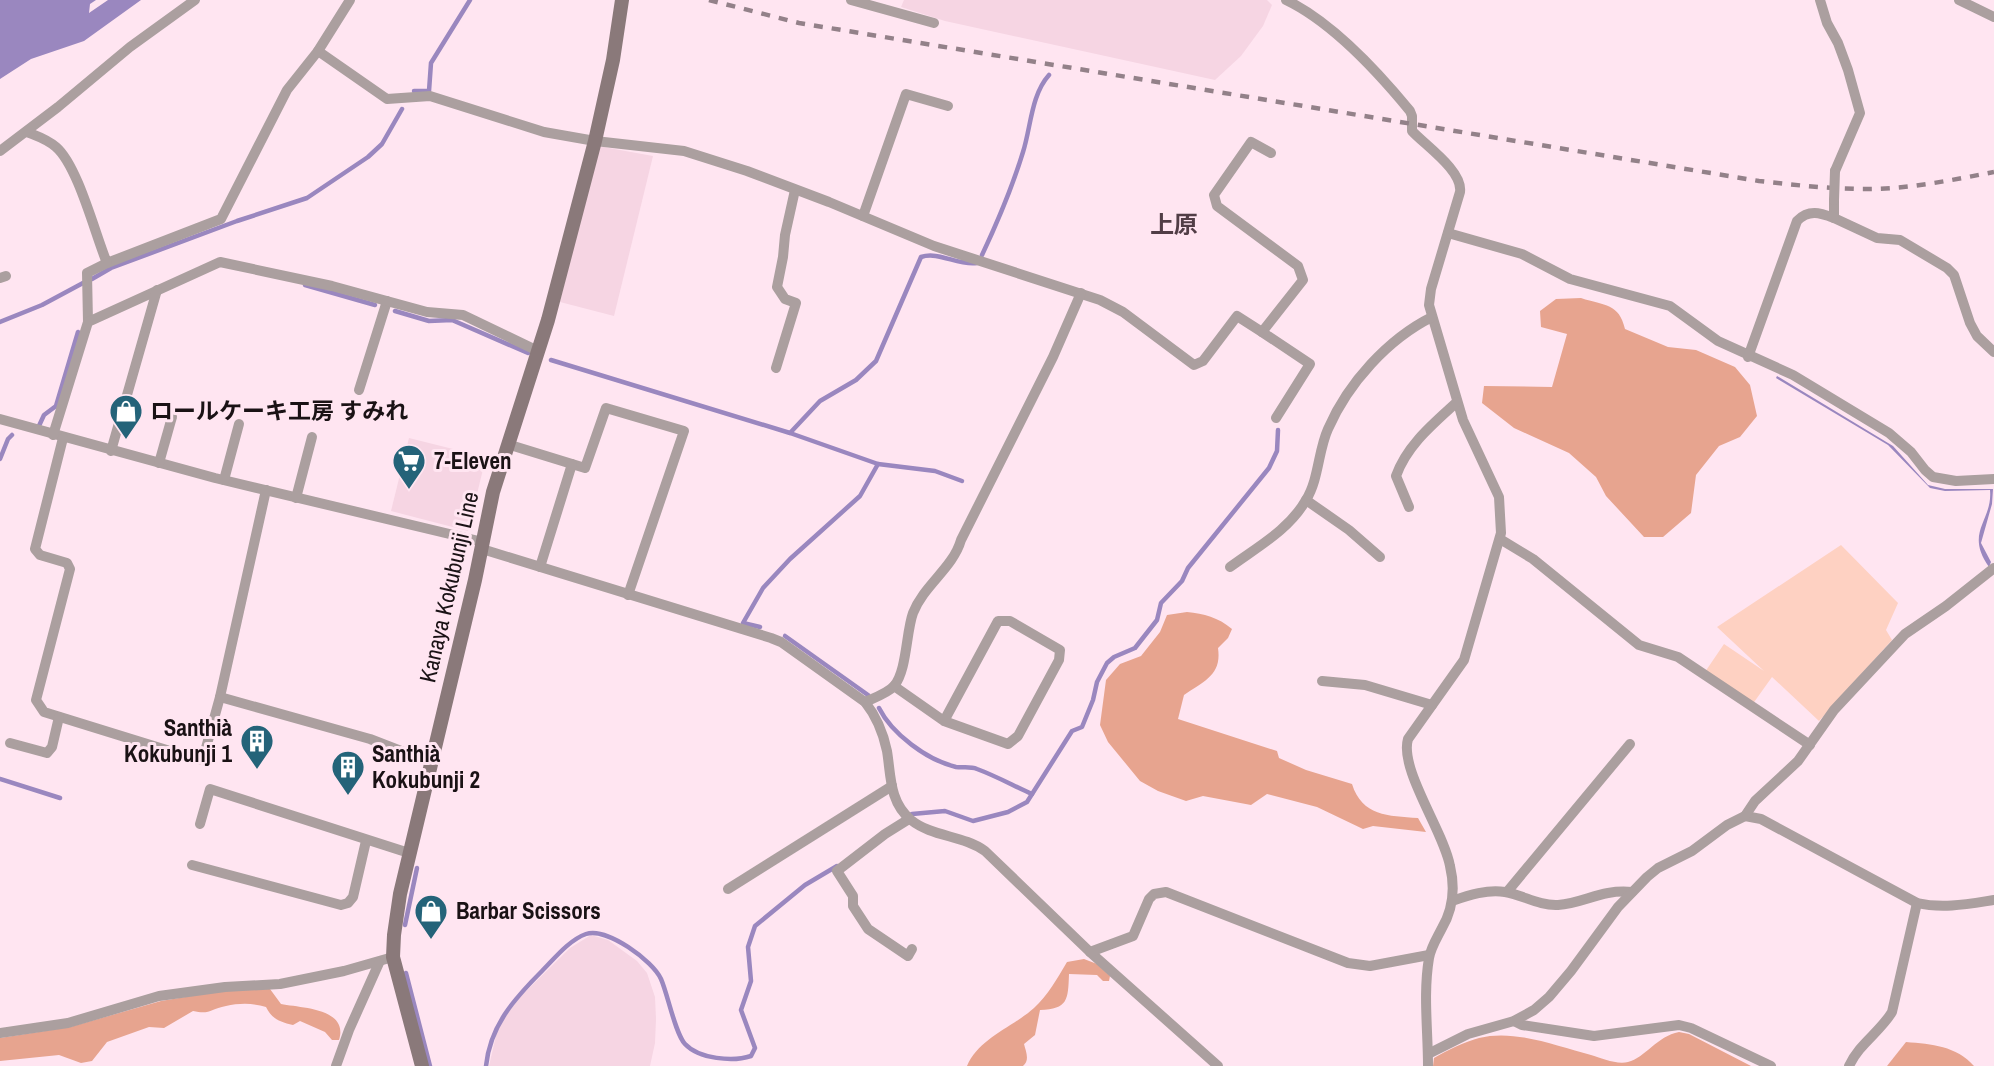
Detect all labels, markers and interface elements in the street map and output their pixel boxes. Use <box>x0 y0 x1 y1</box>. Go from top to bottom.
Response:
district label: 上原 <box>1150 208 1198 240</box>
shop icon: ロールケーキ工房 すみれ <box>107 392 145 441</box>
place label: ロールケーキ工房 すみれ <box>150 395 408 426</box>
supermarket icon: 7-Eleven <box>390 442 428 491</box>
place label: 7-Eleven <box>434 445 512 476</box>
street label: Kanaya Kokubunji Line <box>411 488 486 685</box>
place label: Santhià Kokubunji 1 <box>124 712 232 769</box>
building icon: Santhià Kokubunji 1 <box>238 722 276 771</box>
place label: Santhià Kokubunji 2 <box>372 738 480 795</box>
building icon: Santhià Kokubunji 2 <box>329 748 367 797</box>
shop icon: Barbar Scissors <box>412 892 450 941</box>
place label: Barbar Scissors <box>456 895 601 926</box>

